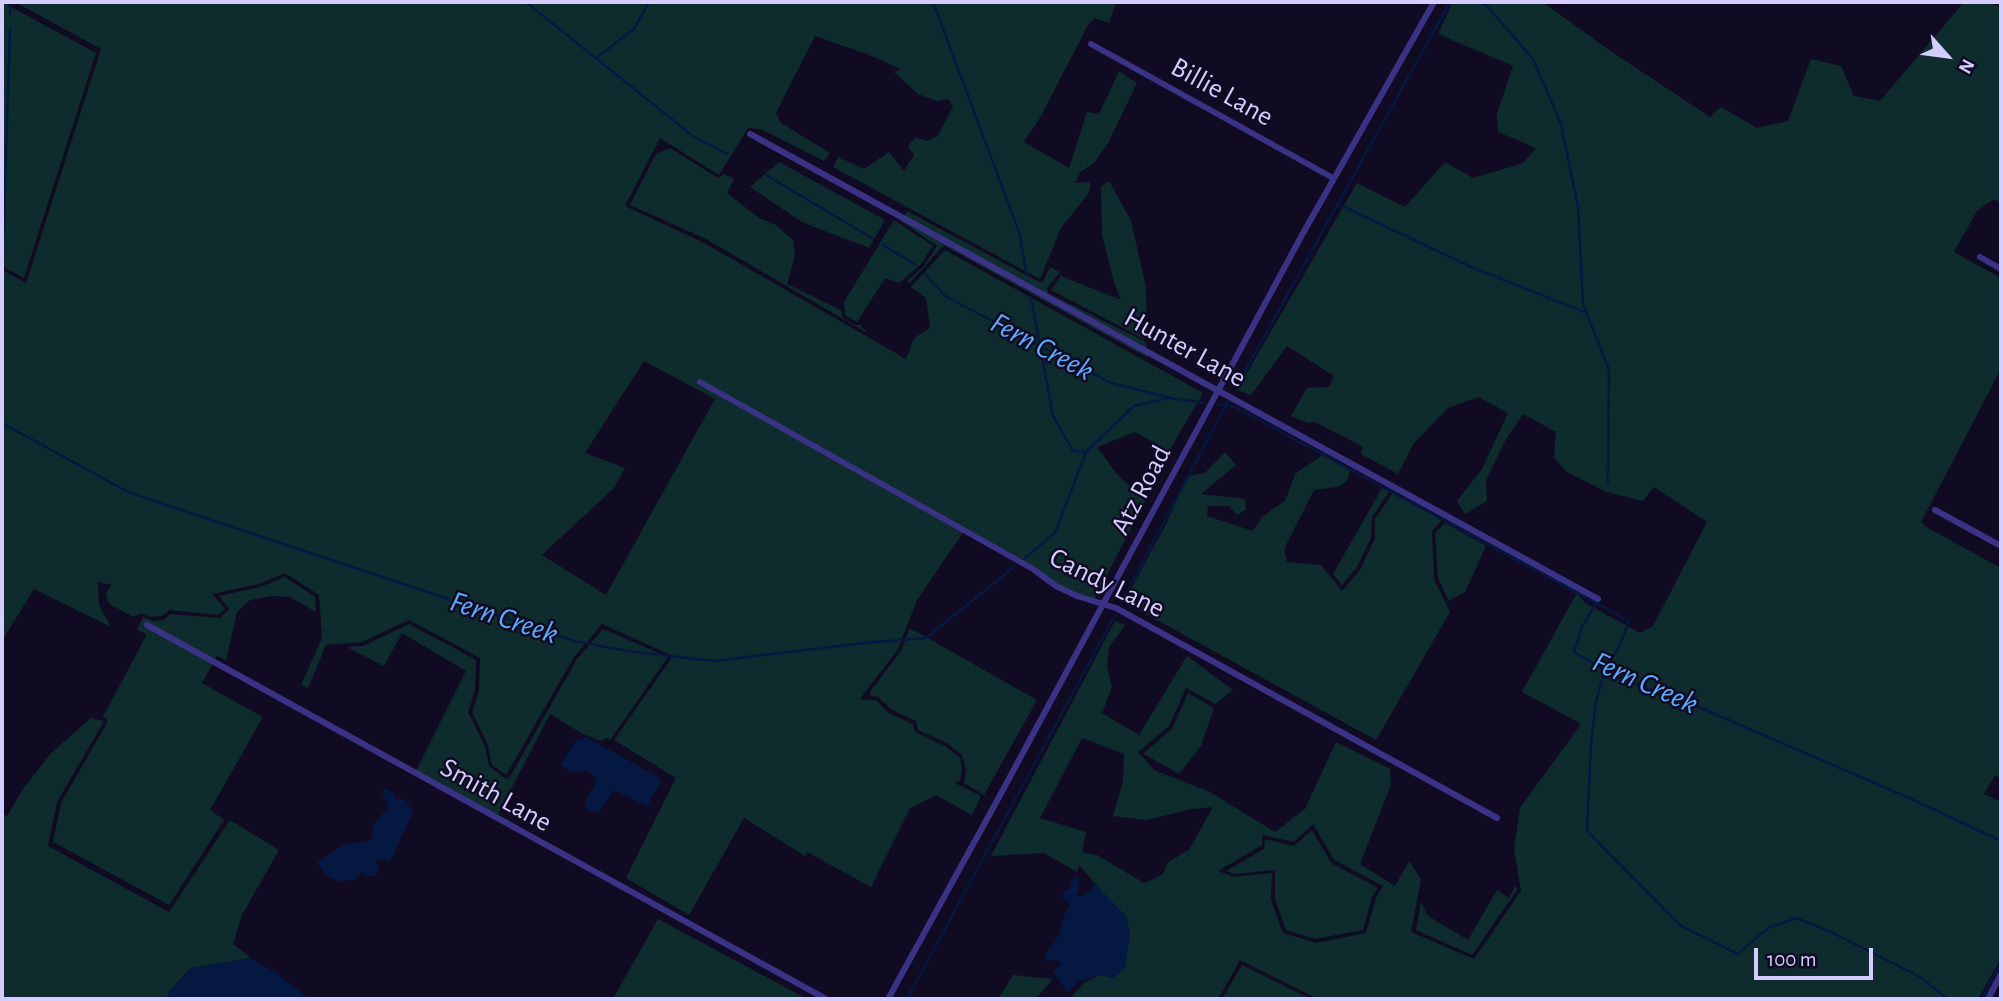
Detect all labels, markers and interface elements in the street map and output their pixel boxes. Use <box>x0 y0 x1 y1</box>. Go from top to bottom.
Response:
north arrow <box>1912 21 1982 91</box>
street label: Billie Lane <box>1165 50 1279 134</box>
text: N <box>1954 56 1977 76</box>
street label: Hunter Lane <box>1118 301 1252 395</box>
water label: Fern Creek <box>984 305 1100 389</box>
street label: Atz Road <box>1104 440 1178 540</box>
street label: Candy Lane <box>1044 541 1170 625</box>
water label: Fern Creek <box>445 584 563 652</box>
water label: Fern Creek <box>1587 644 1703 722</box>
street label: Smith Lane <box>435 751 557 839</box>
scale bar <box>1758 934 1877 978</box>
text: 100 m <box>1767 949 1817 970</box>

